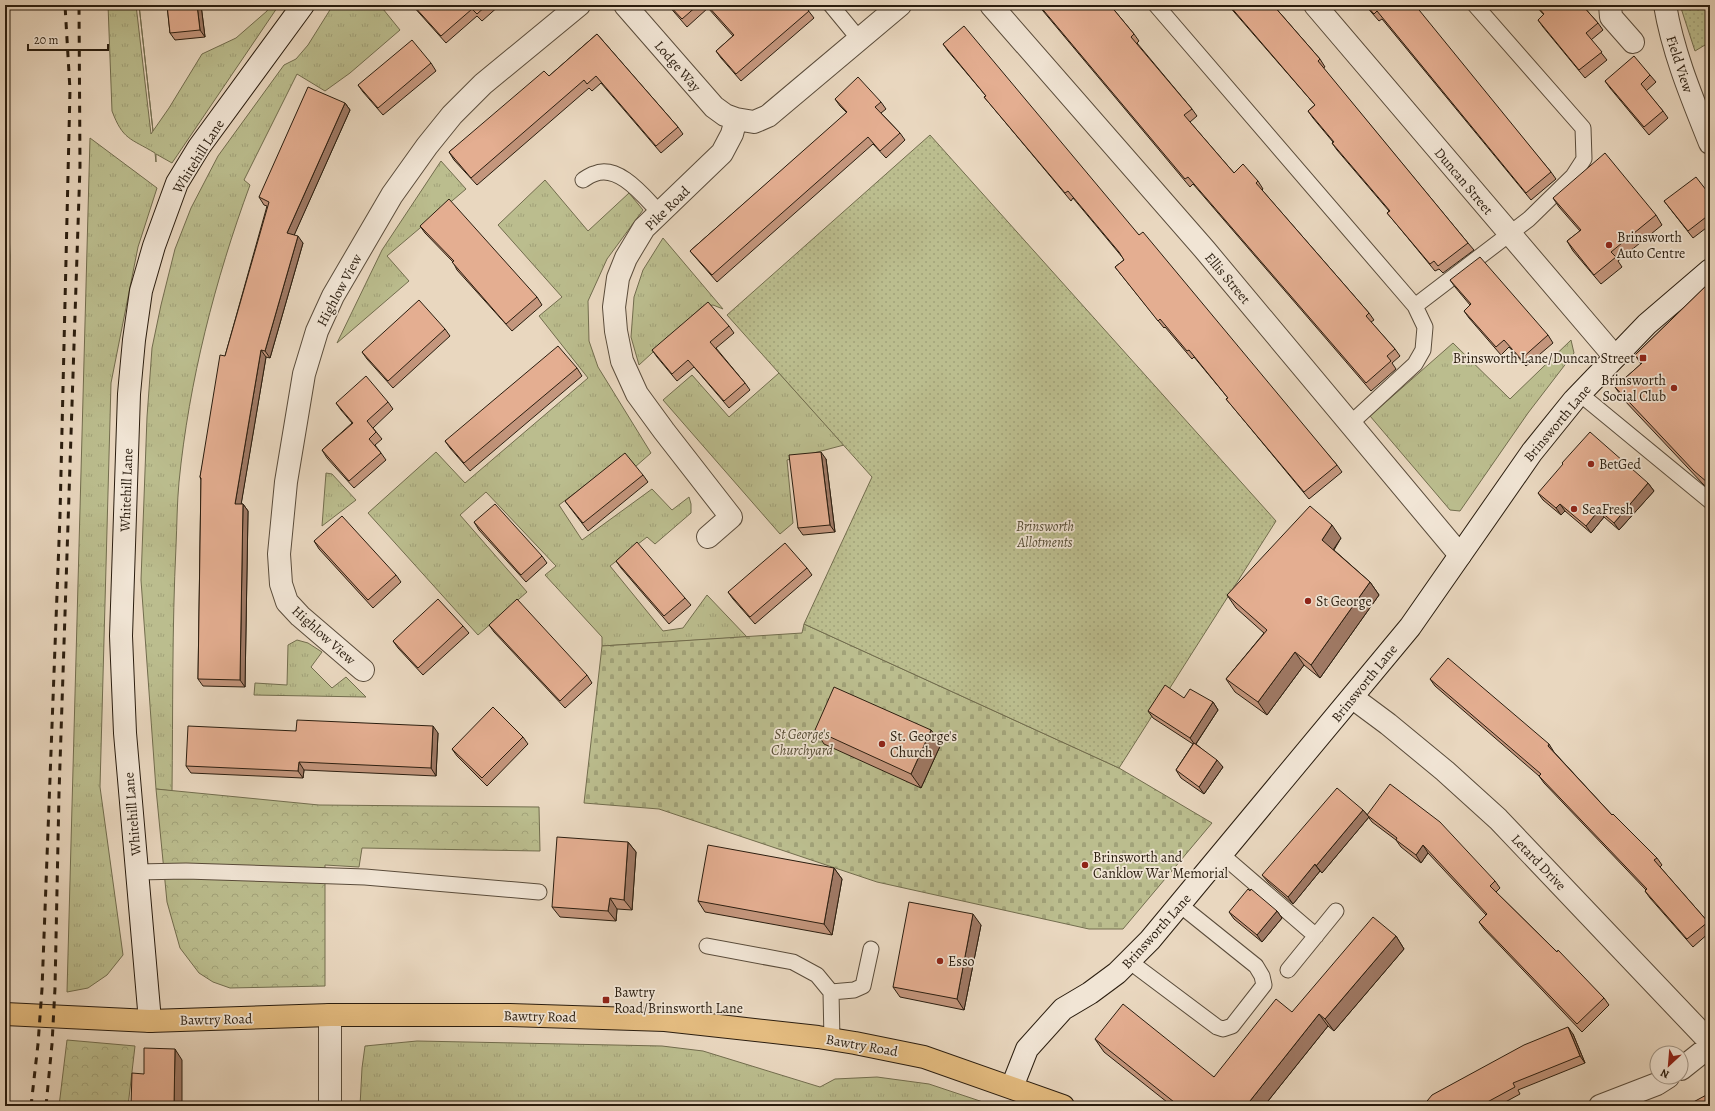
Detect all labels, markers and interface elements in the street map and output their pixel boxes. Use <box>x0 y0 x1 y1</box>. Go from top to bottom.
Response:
scale bar <box>28 26 108 52</box>
text: 20 m <box>34 32 58 48</box>
street label: Field View <box>1661 33 1698 95</box>
street label: Lodge Way <box>650 37 706 97</box>
street label: Whitehill Lane <box>168 116 229 198</box>
street label: Duncan Street <box>1430 144 1498 219</box>
street label: Pike Road <box>640 182 695 235</box>
place label: Brinsworth Auto Centre <box>1616 228 1685 263</box>
marker: Brinsworth Auto Centre <box>1604 240 1614 250</box>
street label: Ellis Street <box>1200 249 1255 308</box>
street label: Highlow View <box>312 250 367 330</box>
place label: Brinsworth Lane/Duncan Street <box>1453 349 1635 368</box>
marker: Brinsworth Lane/Duncan Street <box>1638 353 1648 363</box>
place label: Brinsworth Social Club <box>1601 371 1667 406</box>
street label: Brinsworth Lane <box>1519 381 1595 466</box>
marker: Brinsworth Social Club <box>1669 383 1679 393</box>
street label: Whitehill Lane <box>116 448 137 533</box>
place label: BetGed <box>1599 455 1641 474</box>
marker: BetGed <box>1586 459 1596 469</box>
place label: SeaFresh <box>1582 500 1634 519</box>
marker: SeaFresh <box>1569 504 1579 514</box>
park label: Brinsworth Allotments <box>1016 517 1074 552</box>
place label: St George <box>1316 592 1372 611</box>
marker: St George <box>1303 596 1313 606</box>
street label: Highlow View <box>288 602 360 669</box>
street label: Brinsworth Lane <box>1327 640 1402 726</box>
park label: St George's Churchyard <box>771 725 833 760</box>
place label: St. George's Church <box>890 727 957 762</box>
marker: St. George's Church <box>877 739 887 749</box>
street label: Whitehill Lane <box>119 771 146 858</box>
street label: Letard Drive <box>1507 830 1570 895</box>
place label: Brinsworth and Canklow War Memorial <box>1093 848 1229 883</box>
marker: Brinsworth and Canklow War Memorial <box>1080 860 1090 870</box>
street label: Brinsworth Lane <box>1117 890 1195 973</box>
place label: Esso <box>948 952 975 971</box>
marker: Esso <box>935 956 945 966</box>
place label: Bawtry Road/Brinsworth Lane <box>614 983 743 1018</box>
marker: Bawtry Road/Brinsworth Lane <box>601 995 611 1005</box>
street label: Bawtry Road <box>503 1006 577 1027</box>
street label: Bawtry Road <box>179 1009 253 1030</box>
street label: Bawtry Road <box>824 1030 900 1061</box>
north arrow <box>1649 1045 1689 1085</box>
text: N <box>1658 1065 1672 1082</box>

